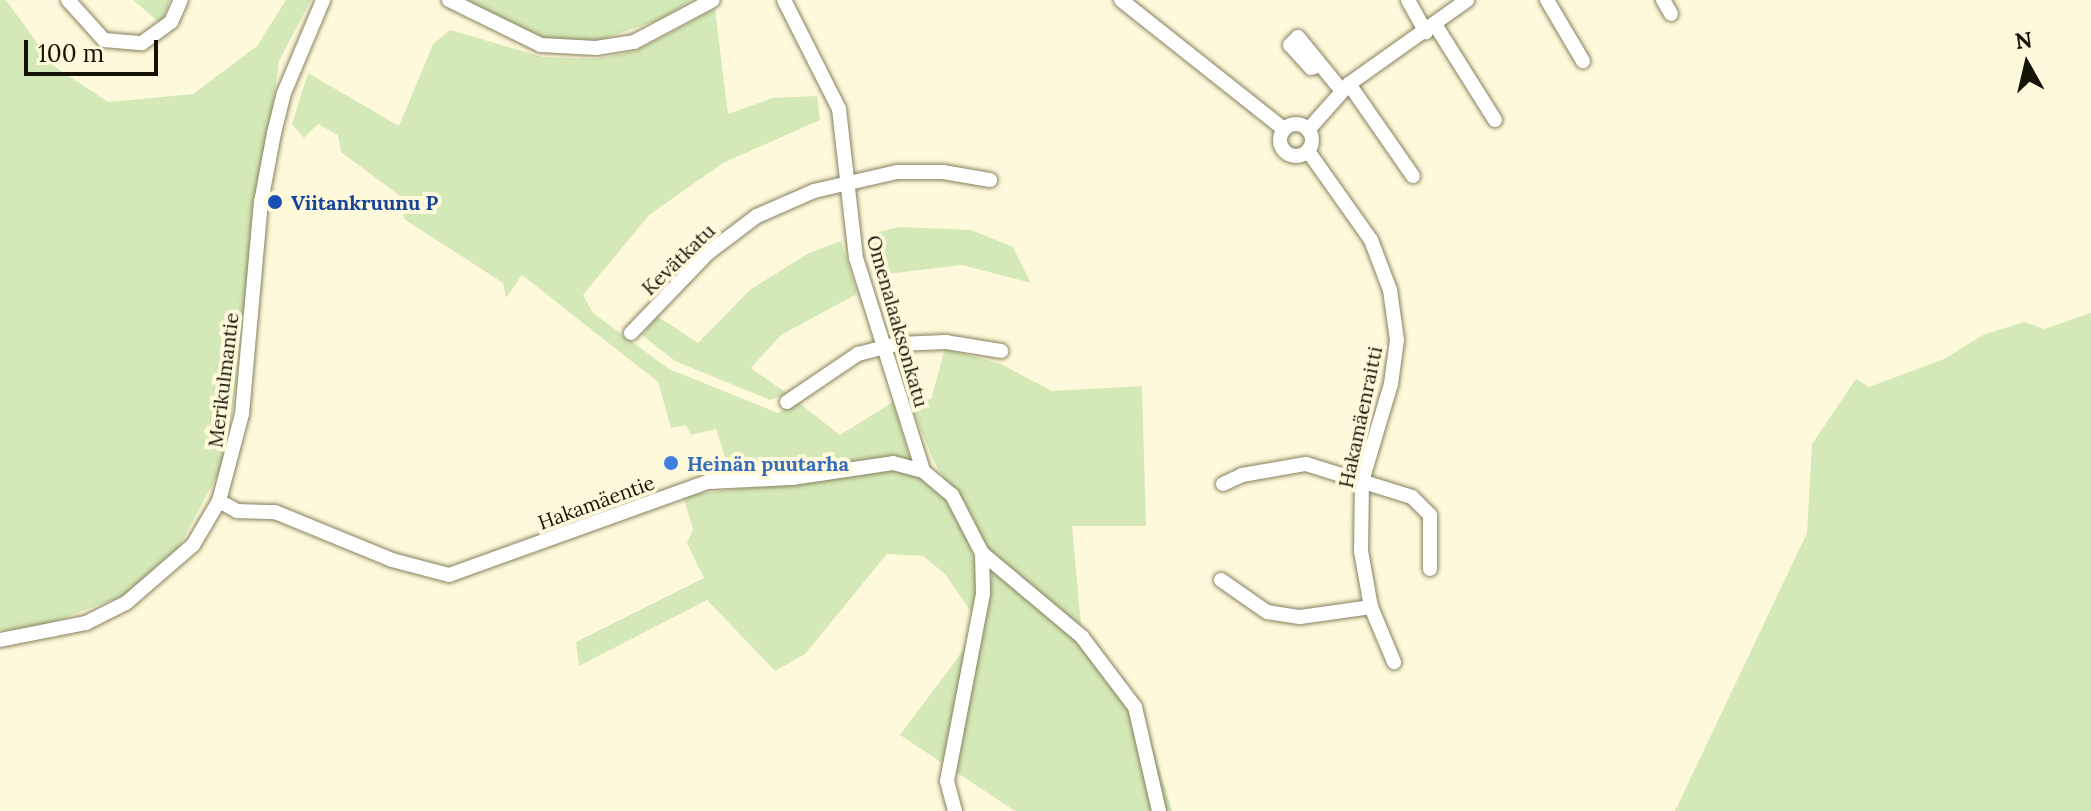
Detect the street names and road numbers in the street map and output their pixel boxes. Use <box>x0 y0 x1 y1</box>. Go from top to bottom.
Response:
street label: Kevätkatu <box>636 218 720 300</box>
street label: Omenalaaksonkatu <box>862 232 934 410</box>
street label: Merikulmantie <box>203 311 243 449</box>
street label: Hakamäenraitti <box>1333 344 1387 490</box>
street label: Hakamäentie <box>535 470 657 534</box>

